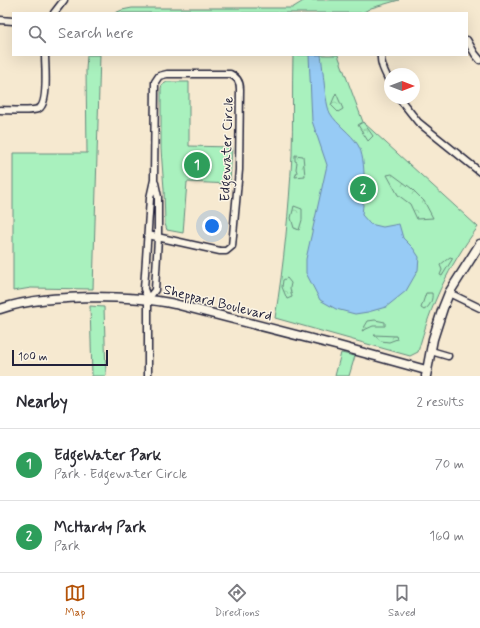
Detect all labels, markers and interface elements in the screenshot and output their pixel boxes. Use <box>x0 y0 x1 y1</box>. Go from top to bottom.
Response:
search box <box>12 12 468 56</box>
icon: search <box>26 23 48 45</box>
text: Search here <box>58 24 134 44</box>
north arrow <box>384 68 420 104</box>
street label: Edgewater Circle <box>216 96 240 202</box>
pin: 1 <box>184 150 210 180</box>
pin: 2 <box>350 174 376 204</box>
your location <box>202 216 222 236</box>
street label: Sheppard Boulevard <box>161 281 274 325</box>
scale bar <box>12 348 108 367</box>
text: 100 m <box>18 350 48 364</box>
text: Nearby <box>16 391 68 413</box>
text: 2 results <box>417 394 464 411</box>
text: EdgeWater Park <box>54 446 161 466</box>
text: 1 <box>26 456 32 473</box>
text: 70 m <box>435 456 464 473</box>
text: Park · Edgewater Circle <box>54 466 187 483</box>
text: McHardy Park <box>54 518 146 538</box>
text: 2 <box>26 528 32 545</box>
text: 160 m <box>429 528 464 545</box>
text: Park <box>54 538 80 555</box>
tab: Map <box>64 582 86 620</box>
tab: Directions <box>214 582 260 620</box>
tab: Saved <box>388 582 416 620</box>

